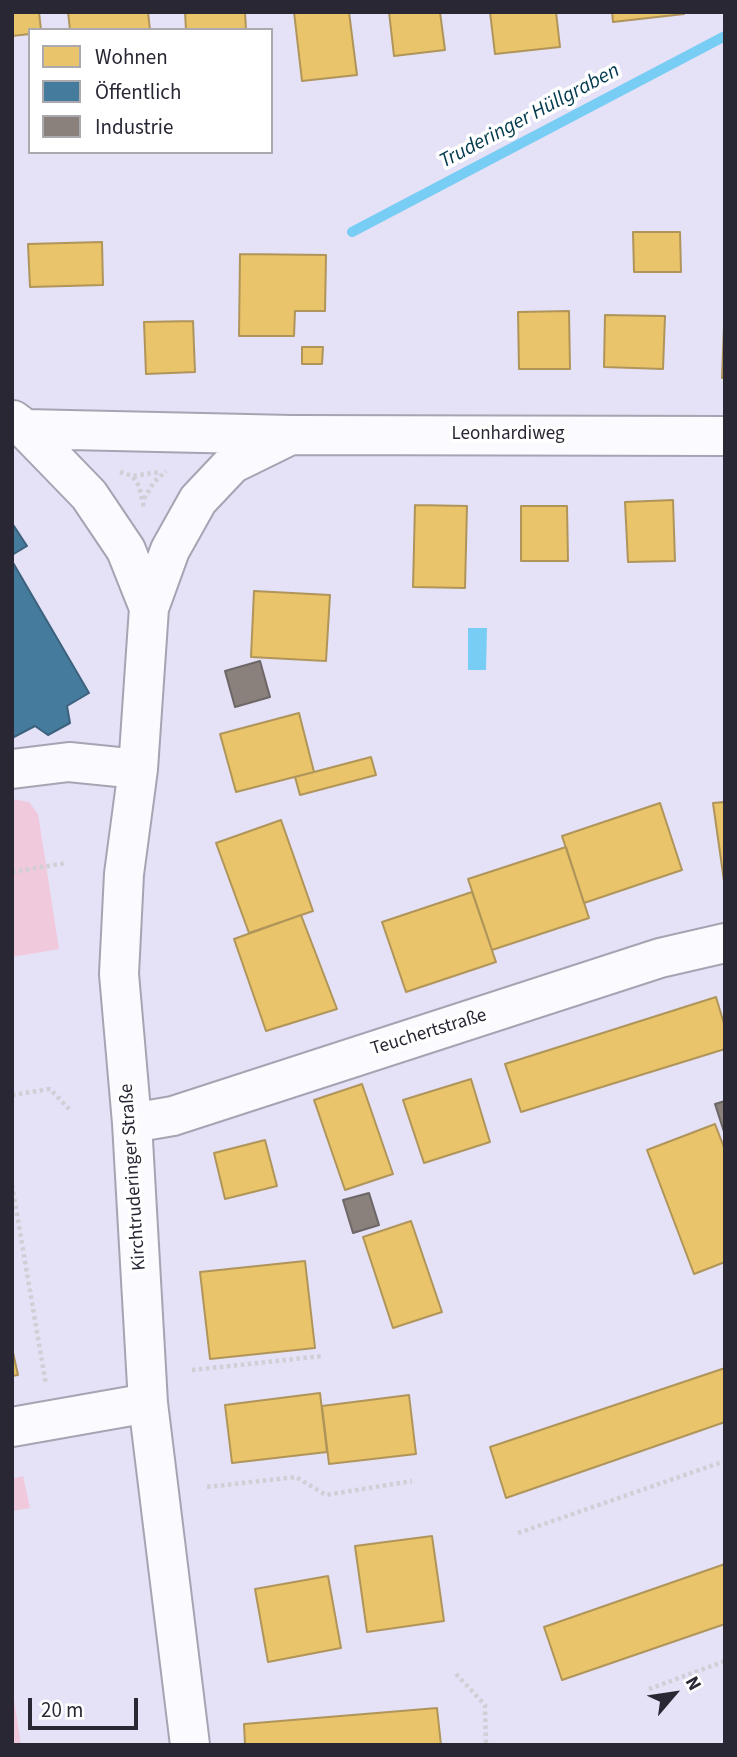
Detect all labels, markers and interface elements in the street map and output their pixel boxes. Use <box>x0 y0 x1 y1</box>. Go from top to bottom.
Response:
legend <box>28 28 273 154</box>
text: Wohnen <box>95 42 168 72</box>
water label: Truderinger Hüllgraben <box>436 59 624 175</box>
text: Öffentlich <box>95 77 181 107</box>
text: Industrie <box>95 112 173 142</box>
street label: Leonhardiweg <box>451 424 565 446</box>
street label: Teuchertstraße <box>368 1005 490 1061</box>
street label: Kirchtruderinger Straße <box>116 1083 152 1271</box>
north arrow <box>639 1659 709 1729</box>
text: N <box>678 1671 708 1696</box>
scale bar <box>32 1684 142 1728</box>
text: 20 m <box>41 1695 83 1725</box>

